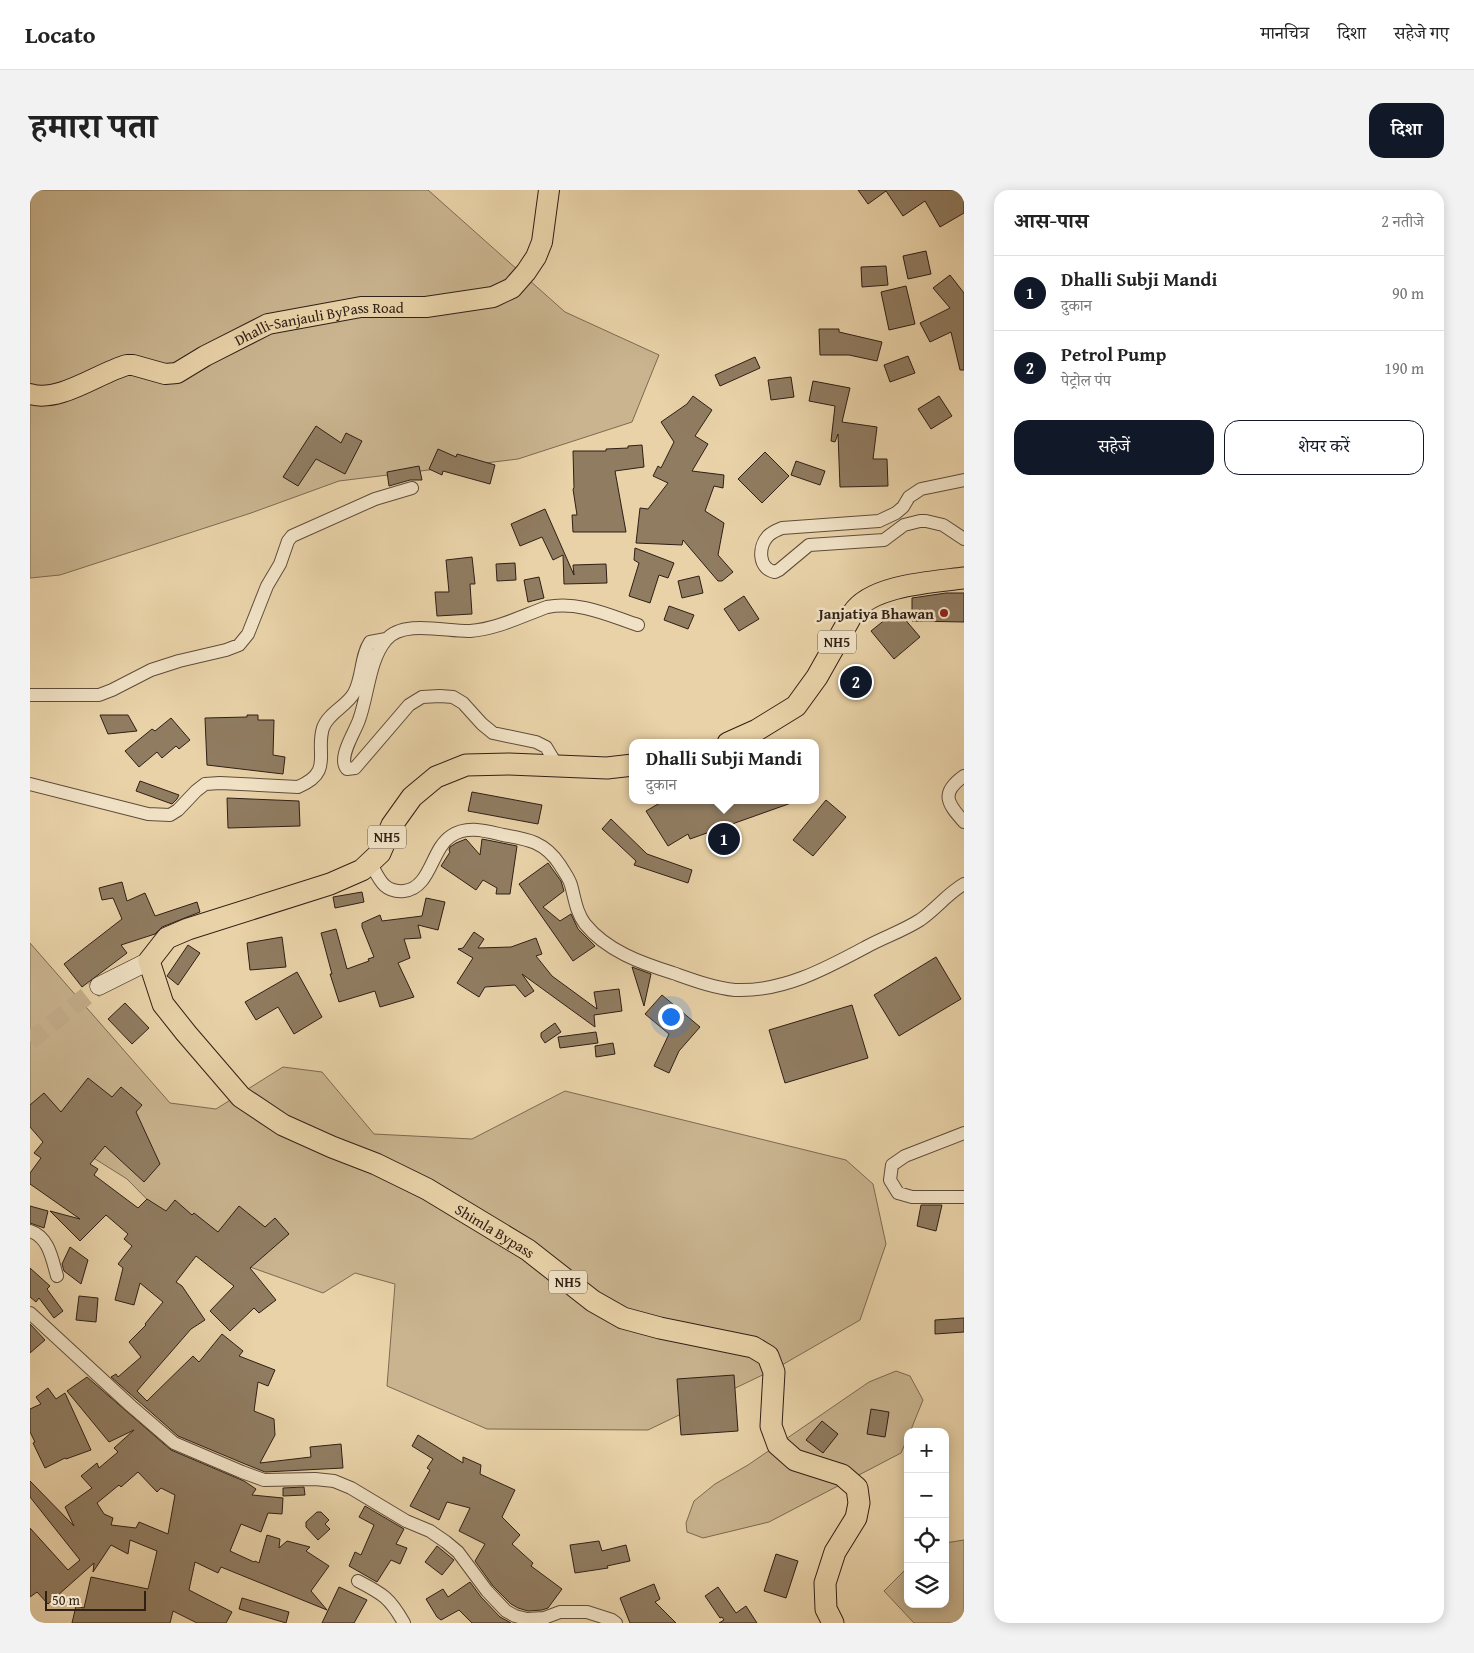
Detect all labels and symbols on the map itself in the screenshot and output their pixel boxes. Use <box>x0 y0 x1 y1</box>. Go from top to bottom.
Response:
street label: Dhalli-Sanjauli ByPass Road <box>230 296 404 350</box>
place label: Janjatiya Bhawan <box>816 603 934 624</box>
marker: Janjatiya Bhawan <box>938 607 950 619</box>
road number: NH5 <box>818 631 856 654</box>
pin: 2 <box>840 663 872 701</box>
pin: 1 <box>708 820 740 858</box>
road number: NH5 <box>368 826 406 849</box>
your location <box>658 1004 684 1030</box>
street label: Shimla Bypass <box>451 1198 540 1263</box>
road number: NH5 <box>549 1270 587 1294</box>
scale bar <box>45 1588 146 1611</box>

